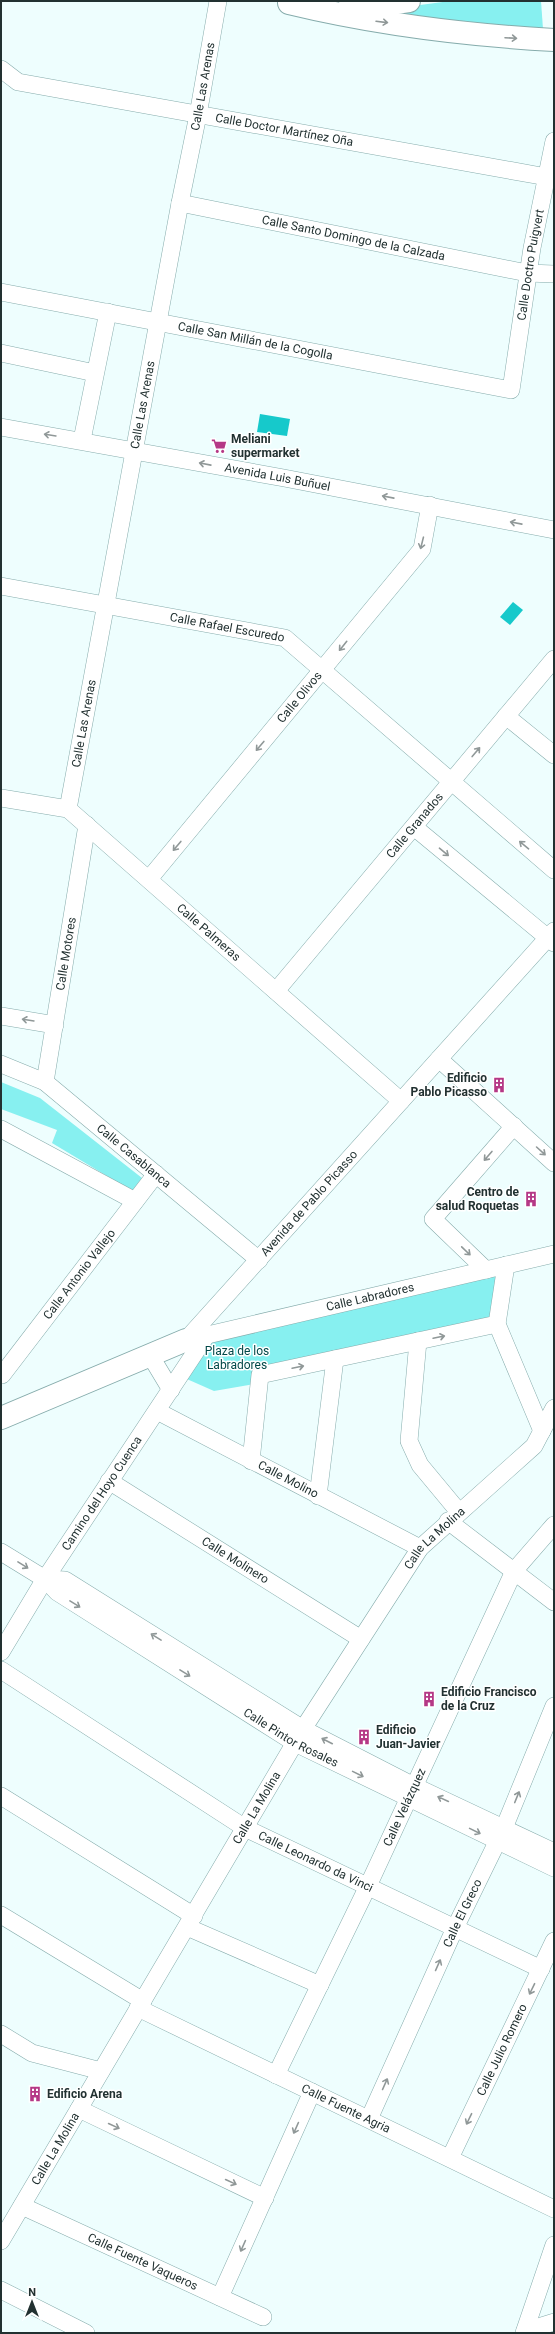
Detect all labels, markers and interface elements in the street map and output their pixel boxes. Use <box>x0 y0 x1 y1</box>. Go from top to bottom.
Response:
one-way arrow <box>375 18 388 26</box>
one-way arrow <box>504 34 517 41</box>
street label: Calle Las Arenas <box>188 41 218 132</box>
street label: Calle Doctor Martínez Oña <box>214 111 354 149</box>
street label: Calle Doctro Puigvert <box>514 208 547 321</box>
street label: Calle Santo Domingo de la Calzada <box>261 213 446 263</box>
street label: Calle San Millán de la Cogolla <box>177 319 334 363</box>
street label: Calle Las Arenas <box>128 360 158 450</box>
one-way arrow <box>44 431 57 439</box>
place label: Meliani supermarket <box>231 432 300 460</box>
supermarket icon: Meliani supermarket <box>210 437 228 455</box>
one-way arrow <box>199 460 212 468</box>
street label: Avenida Luis Buñuel <box>224 460 331 494</box>
one-way arrow <box>382 493 395 501</box>
one-way arrow <box>510 518 523 526</box>
one-way arrow <box>418 537 425 550</box>
street label: Calle Rafael Escuredo <box>169 610 286 645</box>
one-way arrow <box>339 640 347 651</box>
street label: Calle Olivos <box>274 669 325 726</box>
street label: Calle Las Arenas <box>69 678 99 769</box>
one-way arrow <box>256 741 265 751</box>
one-way arrow <box>471 747 480 758</box>
street label: Calle Granados <box>383 790 446 861</box>
one-way arrow <box>173 840 181 851</box>
one-way arrow <box>519 840 530 849</box>
one-way arrow <box>438 848 449 856</box>
street label: Calle Palmeras <box>174 901 243 964</box>
street label: Calle Motores <box>53 916 79 991</box>
one-way arrow <box>22 1016 35 1024</box>
place label: Edificio Pablo Picasso <box>411 1071 487 1099</box>
building icon: Edificio Pablo Picasso <box>490 1076 508 1094</box>
street label: Calle Casablanca <box>94 1121 174 1191</box>
one-way arrow <box>536 1146 546 1156</box>
street label: Avenida de Pablo Picasso <box>258 1147 360 1259</box>
one-way arrow <box>484 1150 493 1160</box>
place label: Centro de salud Roquetas <box>436 1185 520 1213</box>
building icon: Centro de salud Roquetas <box>522 1190 540 1208</box>
street label: Calle Antonio Vallejo <box>40 1226 118 1322</box>
one-way arrow <box>461 1246 471 1255</box>
street label: Calle Labradores <box>325 1280 415 1314</box>
one-way arrow <box>432 1332 445 1340</box>
park label: Plaza de los Labradores <box>205 1344 269 1372</box>
one-way arrow <box>292 1363 305 1371</box>
street label: Camino del Hoyo Cuenca <box>59 1433 145 1553</box>
street label: Calle Molino <box>256 1458 321 1501</box>
street label: Calle La Molina <box>401 1504 468 1572</box>
street label: Calle Molinero <box>199 1534 272 1586</box>
one-way arrow <box>17 1562 29 1570</box>
one-way arrow <box>69 1600 81 1608</box>
one-way arrow <box>150 1632 162 1640</box>
one-way arrow <box>179 1669 190 1677</box>
place label: Edificio Francisco de la Cruz <box>441 1685 537 1713</box>
building icon: Edificio Francisco de la Cruz <box>420 1690 438 1708</box>
street label: Calle Pintor Rosales <box>241 1705 341 1770</box>
place label: Edificio Juan-Javier <box>376 1723 441 1751</box>
building icon: Edificio Juan-Javier <box>355 1728 373 1746</box>
one-way arrow <box>321 1737 333 1744</box>
street label: Calle Velázquez <box>380 1766 429 1848</box>
street label: Calle La Molina <box>230 1769 283 1847</box>
one-way arrow <box>352 1771 364 1778</box>
one-way arrow <box>513 1791 521 1803</box>
one-way arrow <box>437 1795 449 1802</box>
street label: Calle Leonardo da Vinci <box>256 1828 376 1895</box>
one-way arrow <box>468 1828 480 1835</box>
street label: Calle El Greco <box>440 1877 485 1950</box>
one-way arrow <box>435 1960 443 1972</box>
one-way arrow <box>528 1982 535 1994</box>
street label: Calle Julio Romero <box>474 2001 530 2098</box>
one-way arrow <box>382 2078 389 2090</box>
street label: Calle Fuente Agria <box>299 2081 393 2136</box>
building icon: Edificio Arena <box>26 2085 44 2103</box>
place label: Edificio Arena <box>47 2087 123 2101</box>
street label: Calle La Molina <box>29 2110 82 2188</box>
one-way arrow <box>465 2112 472 2124</box>
one-way arrow <box>292 2121 299 2133</box>
one-way arrow <box>108 2123 120 2130</box>
one-way arrow <box>225 2179 237 2186</box>
street label: Calle Fuente Vaqueros <box>85 2230 200 2293</box>
one-way arrow <box>239 2240 246 2252</box>
north arrow <box>12 2282 52 2322</box>
text: N <box>28 2286 36 2299</box>

